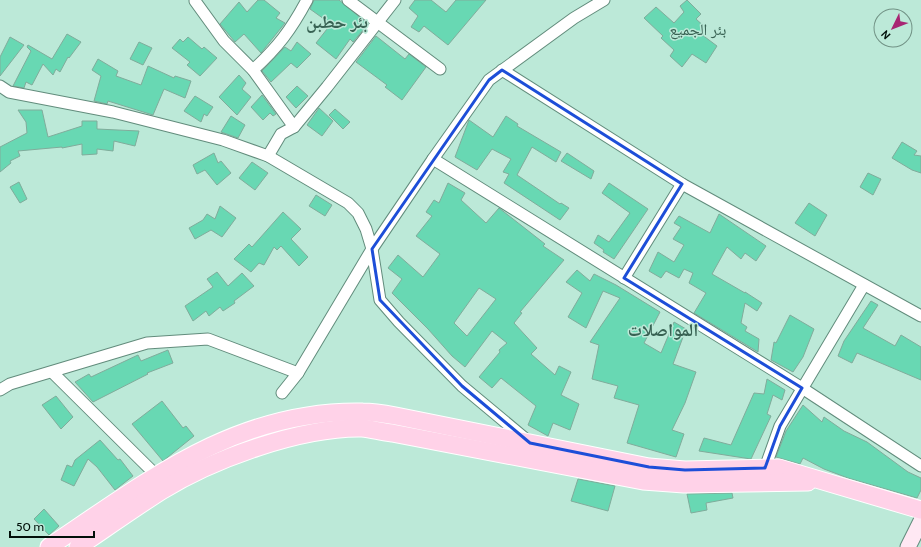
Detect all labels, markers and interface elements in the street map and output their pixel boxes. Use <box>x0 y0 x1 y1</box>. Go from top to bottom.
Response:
north arrow <box>873 8 913 48</box>
district label: بئر حطبن <box>306 11 368 33</box>
district label: بئر الجميع <box>670 20 727 40</box>
text: N <box>878 27 893 42</box>
district label: المواصلات <box>628 319 698 341</box>
scale bar <box>10 513 94 539</box>
text: 50 m <box>16 519 44 534</box>

